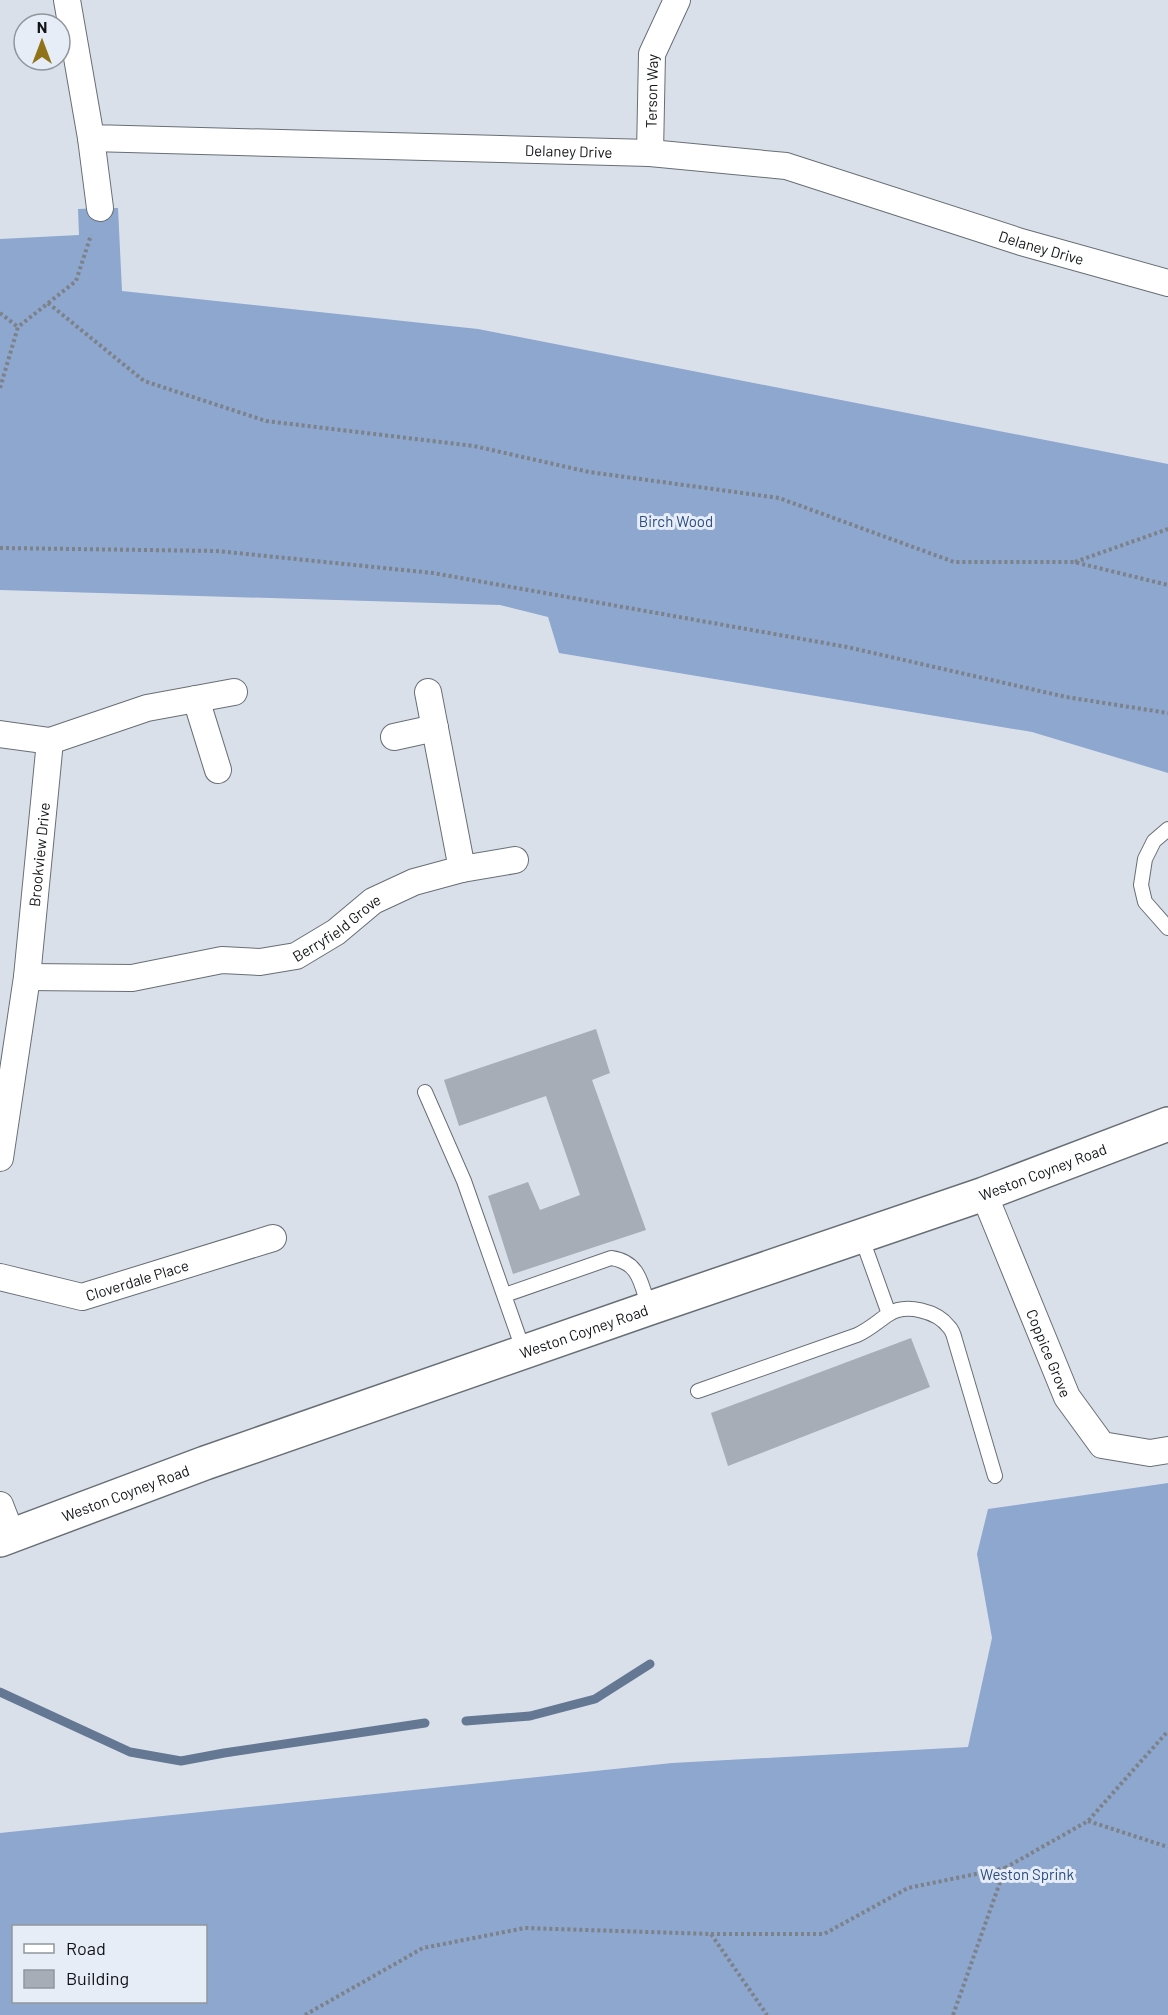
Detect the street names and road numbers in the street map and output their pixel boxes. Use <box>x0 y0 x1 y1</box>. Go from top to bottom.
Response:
street label: Terson Way <box>642 54 661 128</box>
street label: Delaney Drive <box>525 141 613 161</box>
street label: Delaney Drive <box>997 226 1086 268</box>
street label: Brookview Drive <box>25 802 53 908</box>
street label: Berryfield Grove <box>289 890 383 965</box>
street label: Weston Coyney Road <box>977 1139 1109 1204</box>
street label: Cloverdale Place <box>83 1256 191 1304</box>
street label: Weston Coyney Road <box>517 1300 650 1362</box>
street label: Coppice Grove <box>1023 1306 1075 1400</box>
street label: Weston Coyney Road <box>59 1461 192 1525</box>

